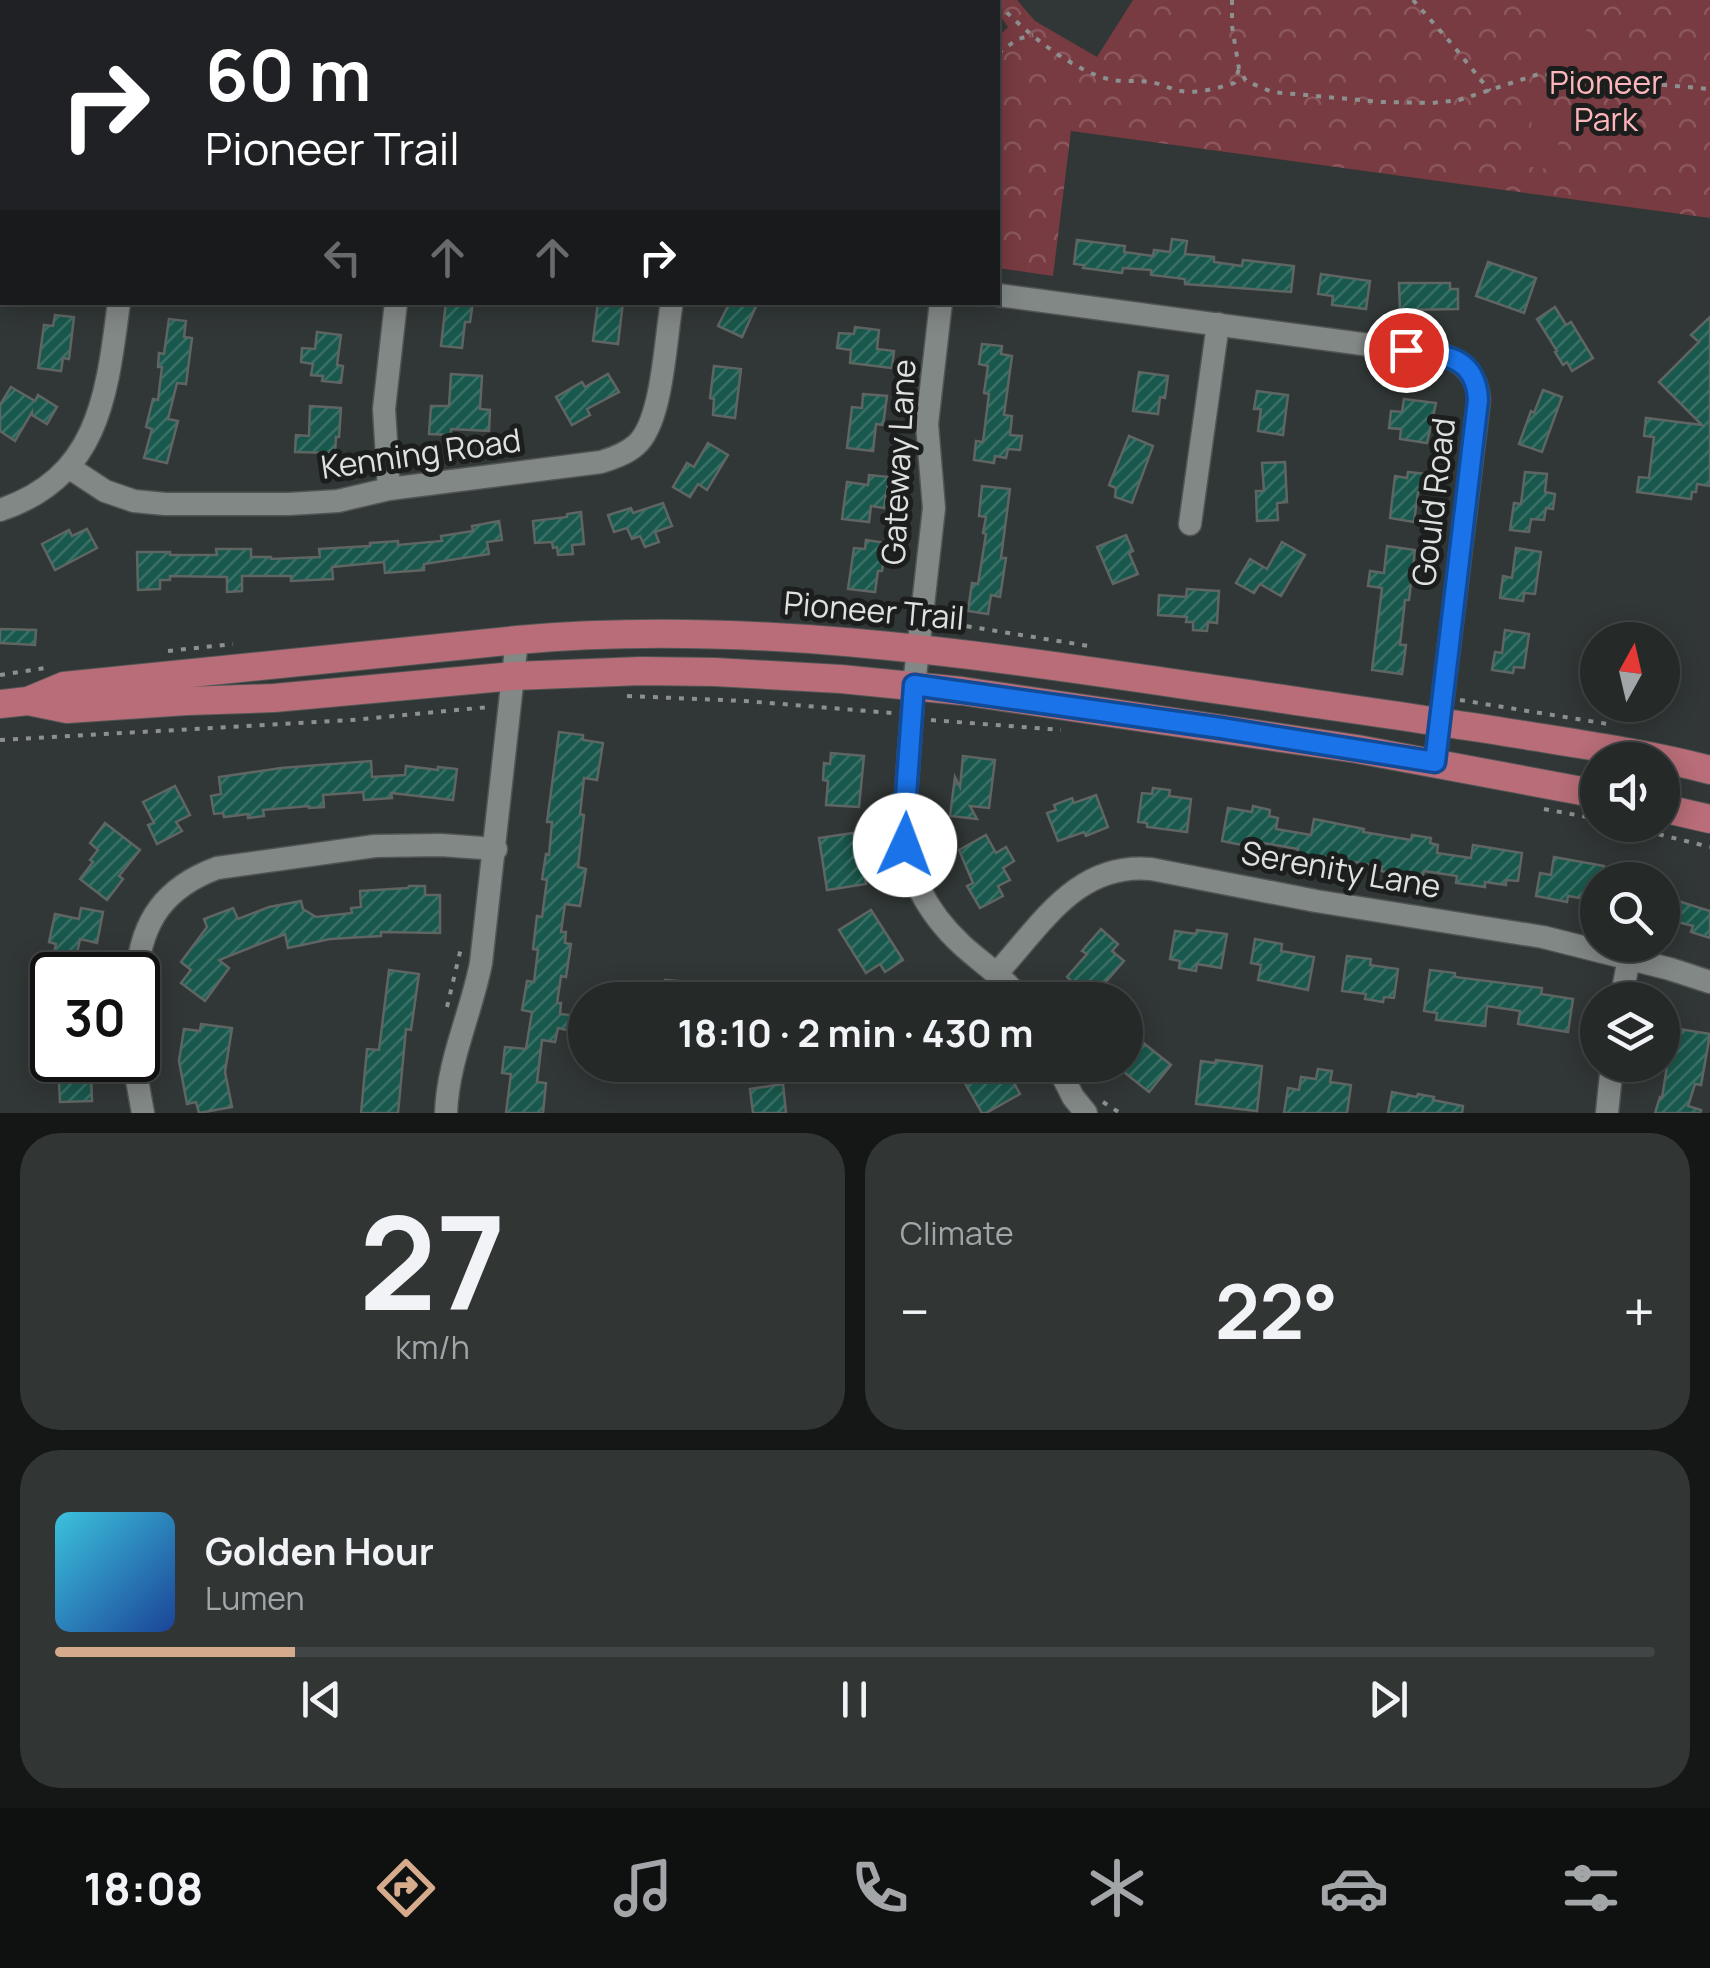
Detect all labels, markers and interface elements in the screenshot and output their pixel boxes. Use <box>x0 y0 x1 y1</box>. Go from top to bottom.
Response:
text: 60 m <box>205 26 372 122</box>
icon: right <box>40 40 170 170</box>
park label: Pioneer Park <box>1549 60 1663 141</box>
text: Pioneer Trail <box>205 117 460 179</box>
icon: left <box>315 230 370 285</box>
icon: ahead <box>420 230 475 285</box>
icon: ahead <box>525 230 580 285</box>
icon: right <box>630 230 685 285</box>
pin <box>1364 308 1449 393</box>
icon: arrive <box>1379 323 1434 378</box>
street label: Gateway Lane <box>871 358 925 566</box>
street label: Gould Road <box>1401 415 1465 589</box>
street label: Kenning Road <box>318 417 524 489</box>
street label: Pioneer Trail <box>782 580 966 640</box>
north arrow <box>1580 622 1680 722</box>
map controls <box>1580 622 1680 1082</box>
button: sound <box>1580 742 1680 842</box>
position arrow <box>853 793 957 897</box>
street label: Serenity Lane <box>1238 830 1444 908</box>
button: search <box>1580 862 1680 962</box>
speed limit sign: 30 <box>30 952 160 1082</box>
button: layers <box>1580 982 1680 1082</box>
text: 18:10 · 2 min · 430 m <box>677 1006 1034 1058</box>
text: 27 <box>359 1171 506 1349</box>
text: Climate <box>900 1211 1014 1255</box>
text: 22° <box>1215 1259 1338 1362</box>
text: − <box>900 1273 930 1349</box>
text: + <box>1623 1273 1655 1349</box>
text: km/h <box>395 1325 470 1369</box>
text: Golden Hour <box>205 1524 434 1576</box>
text: Lumen <box>205 1576 305 1620</box>
icon: previous <box>294 1672 349 1727</box>
icon: pause <box>827 1672 882 1727</box>
icon: next <box>1361 1672 1416 1727</box>
icon: directions <box>371 1853 441 1923</box>
icon: music <box>608 1853 678 1923</box>
icon: phone <box>845 1853 915 1923</box>
icon: climate <box>1082 1853 1152 1923</box>
icon: car <box>1319 1853 1389 1923</box>
icon: filters <box>1556 1853 1626 1923</box>
text: 18:08 <box>84 1857 203 1919</box>

